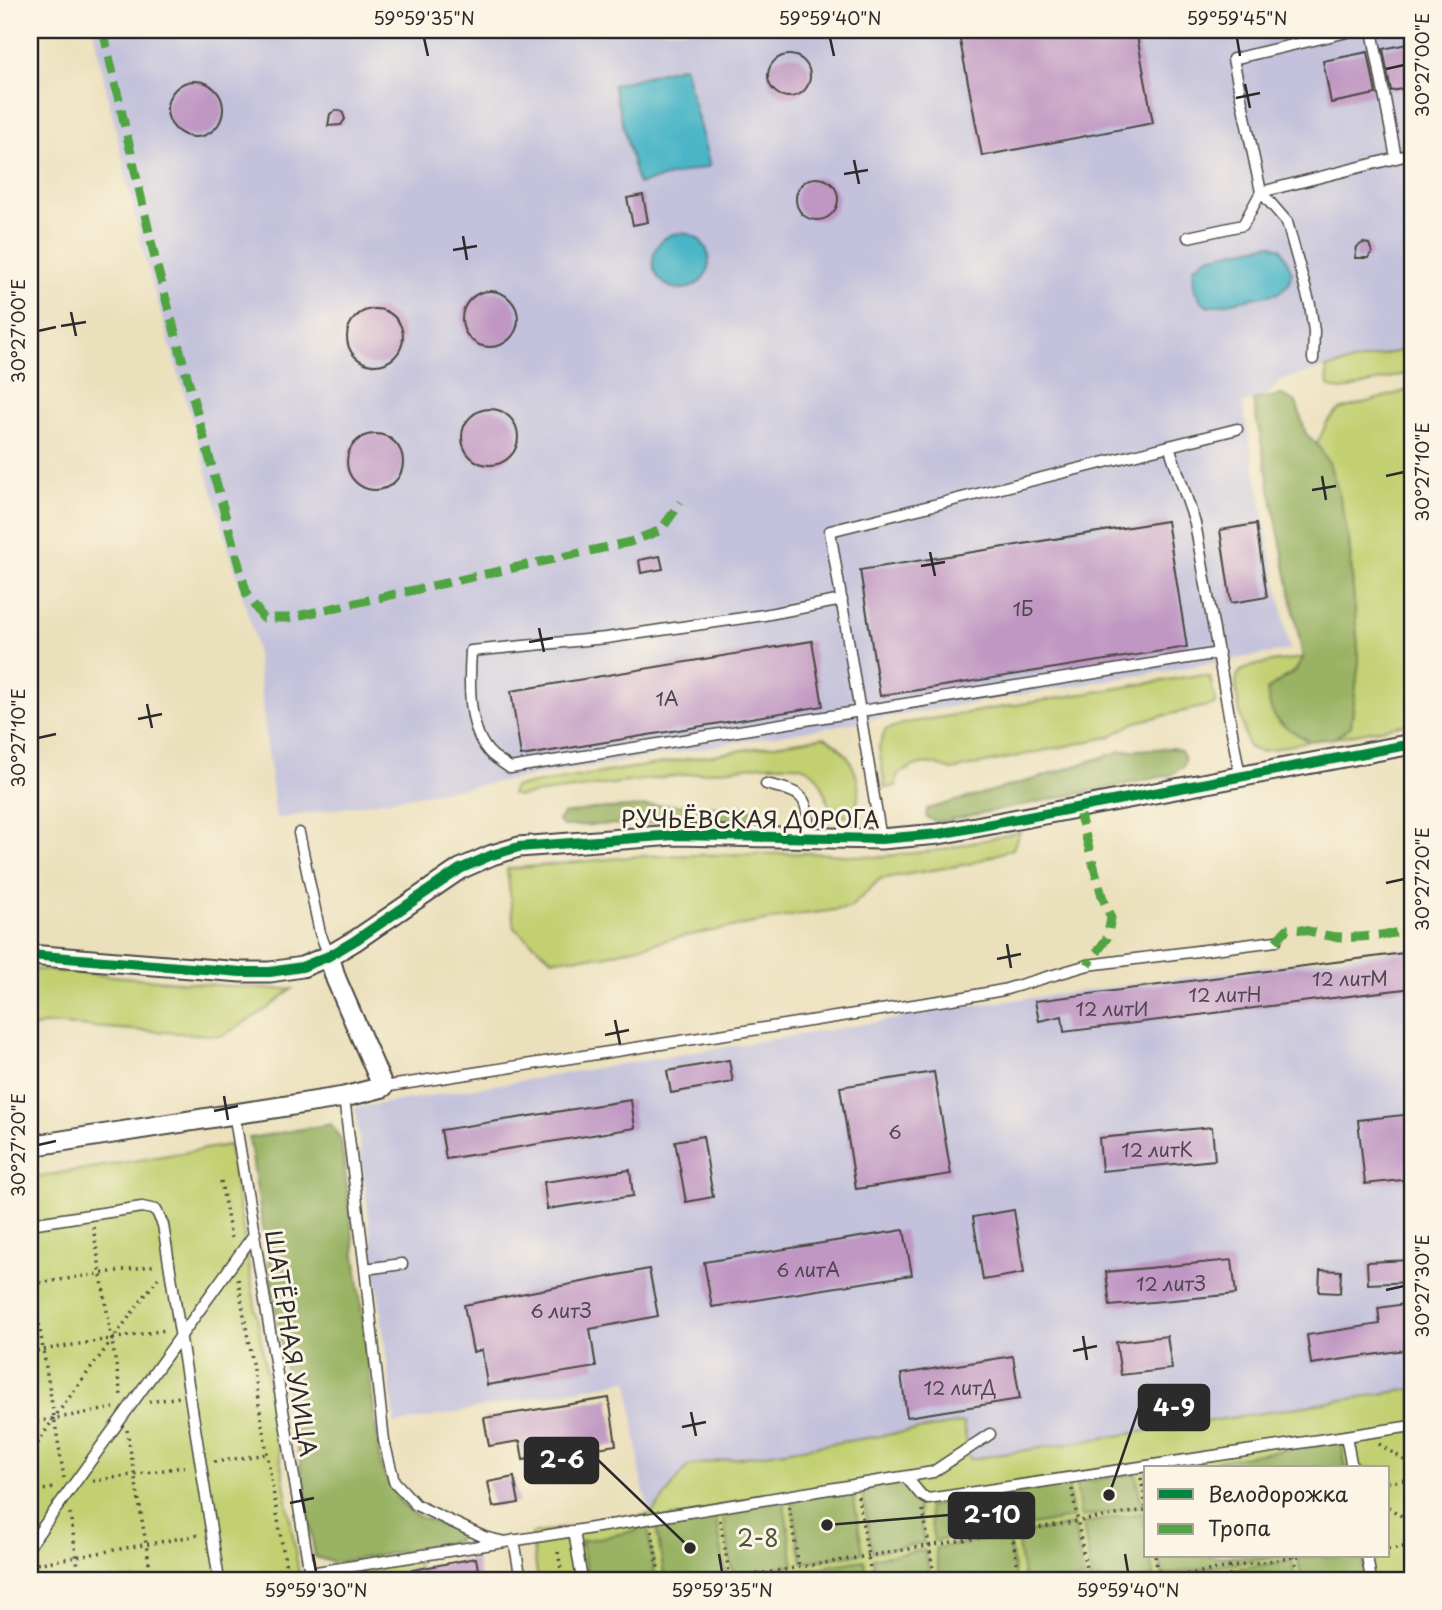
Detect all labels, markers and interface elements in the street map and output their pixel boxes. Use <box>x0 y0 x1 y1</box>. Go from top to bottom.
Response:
text: 59°59'35"N <box>373 4 475 31</box>
text: 59°59'40"N <box>778 4 882 31</box>
text: 59°59'45"N <box>1186 4 1288 31</box>
text: 30°27'00"E <box>1408 13 1435 117</box>
text: 30°27'00"E <box>4 279 31 383</box>
text: 30°27'10"E <box>1408 422 1435 522</box>
house number: 1Б <box>1013 594 1033 622</box>
house number: 1А <box>655 684 679 712</box>
text: 30°27'10"E <box>4 688 31 788</box>
street label: РУЧЬЁВСКАЯ ДОРОГА <box>620 801 880 836</box>
text: 30°27'20"E <box>1408 827 1435 931</box>
house number: 12 литМ <box>1312 964 1388 992</box>
house number: 12 литН <box>1189 980 1261 1008</box>
house number: 12 литИ <box>1075 994 1149 1022</box>
text: 30°27'20"E <box>4 1093 31 1197</box>
house number: 6 <box>888 1117 902 1145</box>
house number: 12 литК <box>1121 1135 1193 1163</box>
street label: ШАТЁРНАЯ УЛИЦА <box>257 1227 327 1459</box>
text: 30°27'30"E <box>1408 1234 1435 1338</box>
house number: 6 литА <box>776 1255 840 1283</box>
house number: 12 литЗ <box>1136 1269 1206 1297</box>
house number: 6 литЗ <box>530 1296 592 1324</box>
house number: 12 литД <box>924 1373 997 1401</box>
callout: 4-9 <box>1139 1385 1209 1430</box>
text: 4-9 <box>1153 1388 1195 1424</box>
callout: 2-6 <box>525 1438 598 1483</box>
text: 2-6 <box>540 1440 585 1476</box>
legend <box>1144 1466 1390 1558</box>
text: Велодорожка <box>1208 1477 1349 1509</box>
callout: 2-10 <box>949 1493 1034 1538</box>
text: 2-10 <box>964 1495 1020 1531</box>
text: Тропа <box>1208 1511 1270 1543</box>
park label: 2-8 <box>737 1520 779 1555</box>
text: 59°59'30"N <box>264 1576 368 1603</box>
text: 59°59'35"N <box>671 1576 773 1603</box>
text: 59°59'40"N <box>1076 1576 1180 1603</box>

